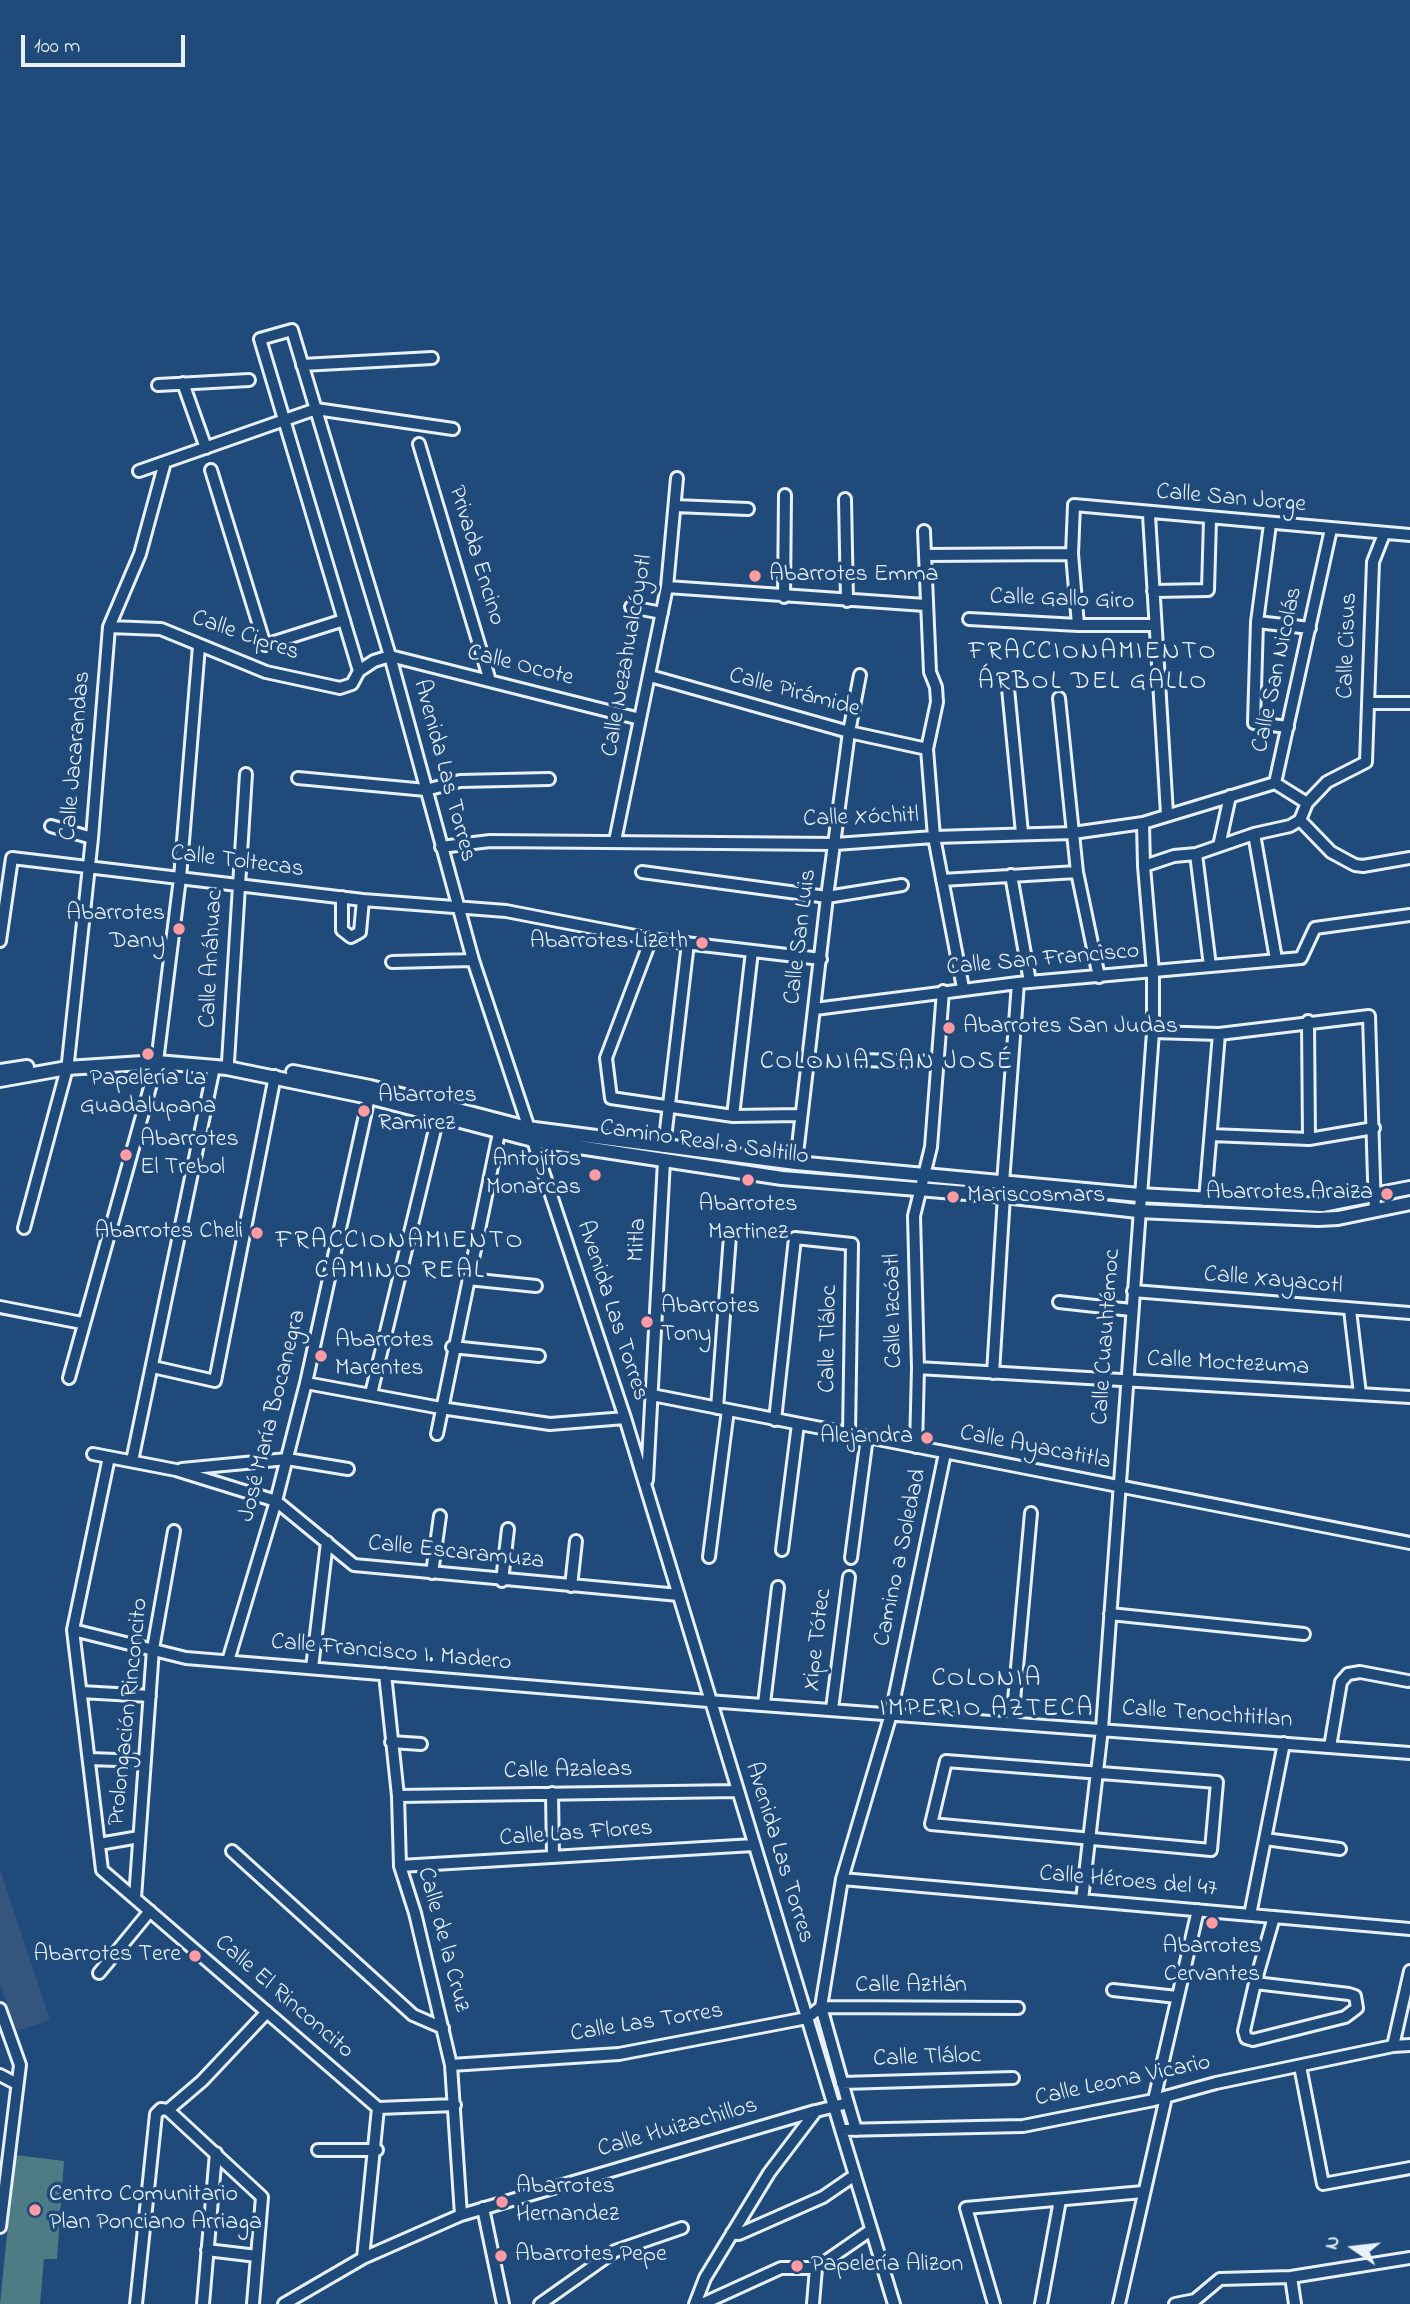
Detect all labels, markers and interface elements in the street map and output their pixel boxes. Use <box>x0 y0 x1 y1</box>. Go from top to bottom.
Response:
scale bar <box>24 21 189 65</box>
text: 100 m <box>34 32 80 62</box>
street label: Calle San Jorge <box>1155 479 1307 521</box>
street label: Privada Encino <box>440 483 510 629</box>
street label: Calle Nezahualcóyotl <box>597 553 661 759</box>
place label: Abarrotes Emma <box>769 562 939 590</box>
marker: Abarrotes Emma <box>747 568 763 584</box>
street label: Calle Gallo Giro <box>989 584 1135 618</box>
street label: Calle San Nicolás <box>1247 585 1311 755</box>
street label: Calle Cisus <box>1333 592 1365 700</box>
street label: Calle Cipres <box>187 605 303 669</box>
district label: FRACCIONAMIENTO ÁRBOL DEL GALLO <box>970 638 1216 700</box>
street label: Calle Ocote <box>464 640 576 694</box>
street label: Calle Pirámide <box>725 663 863 725</box>
street label: Calle Jacarandas <box>55 670 99 842</box>
street label: Avenida Las Torres <box>405 677 481 865</box>
street label: Calle Xóchitl <box>803 803 919 835</box>
street label: Calle Toltecas <box>169 841 305 885</box>
street label: Calle San Luis <box>779 868 825 1006</box>
street label: Calle Anáhuac <box>195 889 231 1029</box>
place label: Abarrotes Dany <box>66 901 165 957</box>
marker: Abarrotes Dany <box>171 921 187 937</box>
place label: Abarrotes Lizeth <box>530 929 688 957</box>
marker: Abarrotes Lizeth <box>694 935 710 951</box>
street label: Calle San Francisco <box>945 938 1141 984</box>
place label: Abarrotes San Judas <box>963 1014 1178 1042</box>
marker: Abarrotes San Judas <box>941 1020 957 1036</box>
marker: Papelería La Guadalupana <box>140 1046 156 1062</box>
district label: COLONIA SAN JOSÉ <box>762 1048 1012 1080</box>
place label: Papelería La Guadalupana <box>80 1066 216 1122</box>
place label: Abarrotes Ramirez <box>378 1083 477 1139</box>
marker: Abarrotes Ramirez <box>356 1103 372 1119</box>
street label: Camino Real a Saltillo <box>598 1115 810 1173</box>
place label: Abarrotes El Trebol <box>140 1127 239 1183</box>
marker: Abarrotes El Trebol <box>118 1147 134 1163</box>
place label: Antojitos Monarcas <box>486 1147 581 1203</box>
marker: Antojitos Monarcas <box>587 1167 603 1183</box>
marker: Abarrotes Martinez <box>740 1172 756 1188</box>
place label: Abarrotes Araiza <box>1206 1180 1373 1208</box>
place label: Mariscosmars <box>967 1183 1105 1211</box>
marker: Abarrotes Araiza <box>1379 1186 1395 1202</box>
marker: Mariscosmars <box>945 1189 961 1205</box>
place label: Abarrotes Martinez <box>699 1192 797 1248</box>
street label: Avenida Las Torres <box>568 1217 654 1405</box>
street label: Mitla <box>623 1217 655 1263</box>
place label: Abarrotes Cheli <box>95 1219 243 1247</box>
marker: Abarrotes Cheli <box>249 1225 265 1241</box>
district label: FRACCIONAMIENTO CAMINO REAL <box>277 1227 523 1288</box>
street label: Calle Cuauhtémoc <box>1087 1248 1129 1426</box>
street label: Calle Izcóatl <box>880 1253 910 1369</box>
street label: Calle Xayacotl <box>1202 1262 1344 1302</box>
street label: Calle Tláloc <box>815 1285 845 1393</box>
place label: Abarrotes Tony <box>661 1294 760 1350</box>
street label: José María Bocanegra <box>234 1307 314 1525</box>
marker: Abarrotes Tony <box>639 1314 655 1330</box>
place label: Abarrotes Marentes <box>335 1328 434 1384</box>
street label: Calle Moctezuma <box>1146 1346 1310 1384</box>
marker: Abarrotes Marentes <box>313 1348 329 1364</box>
street label: Calle Ayacatitla <box>957 1420 1113 1478</box>
place label: Alejandra <box>820 1424 913 1452</box>
marker: Alejandra <box>919 1430 935 1446</box>
street label: Camino a Soledad <box>869 1467 935 1649</box>
street label: Calle Escaramuza <box>366 1530 546 1578</box>
street label: Xipe Tótec <box>798 1587 840 1693</box>
street label: Prolongación Rinconcito <box>104 1597 156 1827</box>
street label: Calle Francisco I. Madero <box>270 1629 512 1679</box>
district label: COLONIA IMPERIO AZTECA <box>881 1665 1093 1726</box>
street label: Calle Tenochtitlan <box>1121 1696 1293 1736</box>
street label: Calle Azaleas <box>503 1756 633 1788</box>
street label: Avenida Las Torres <box>737 1759 819 1947</box>
street label: Calle Las Flores <box>498 1815 654 1855</box>
street label: Calle Héroes del 47 <box>1038 1861 1218 1905</box>
street label: Calle de la Cruz <box>409 1865 475 2015</box>
marker: Abarrotes Cervantes <box>1204 1915 1220 1931</box>
street label: Calle El Rinconcito <box>207 1930 359 2066</box>
place label: Abarrotes Cervantes <box>1163 1934 1261 1990</box>
place label: Abarrotes Tere <box>33 1942 181 1970</box>
marker: Abarrotes Tere <box>187 1948 203 1964</box>
street label: Calle Aztlán <box>855 1973 967 2001</box>
street label: Calle Las Torres <box>569 1998 725 2050</box>
street label: Calle Tláloc <box>873 2043 981 2075</box>
street label: Calle Leona Vicario <box>1033 2049 1213 2115</box>
street label: Calle Huizachillos <box>595 2092 761 2166</box>
place label: Abarrotes Hernandez <box>516 2174 619 2230</box>
place label: Centro Comunitario Plan Ponciano Arriaga <box>49 2182 262 2238</box>
marker: Abarrotes Hernandez <box>494 2194 510 2210</box>
marker: Centro Comunitario Plan Ponciano Arriaga <box>27 2202 43 2218</box>
north arrow <box>1319 2213 1389 2283</box>
text: N <box>1318 2233 1348 2252</box>
place label: Abarrotes Pepe <box>515 2242 667 2270</box>
marker: Abarrotes Pepe <box>493 2248 509 2264</box>
place label: Papelería Alizon <box>811 2252 963 2280</box>
marker: Papelería Alizon <box>789 2258 805 2274</box>

